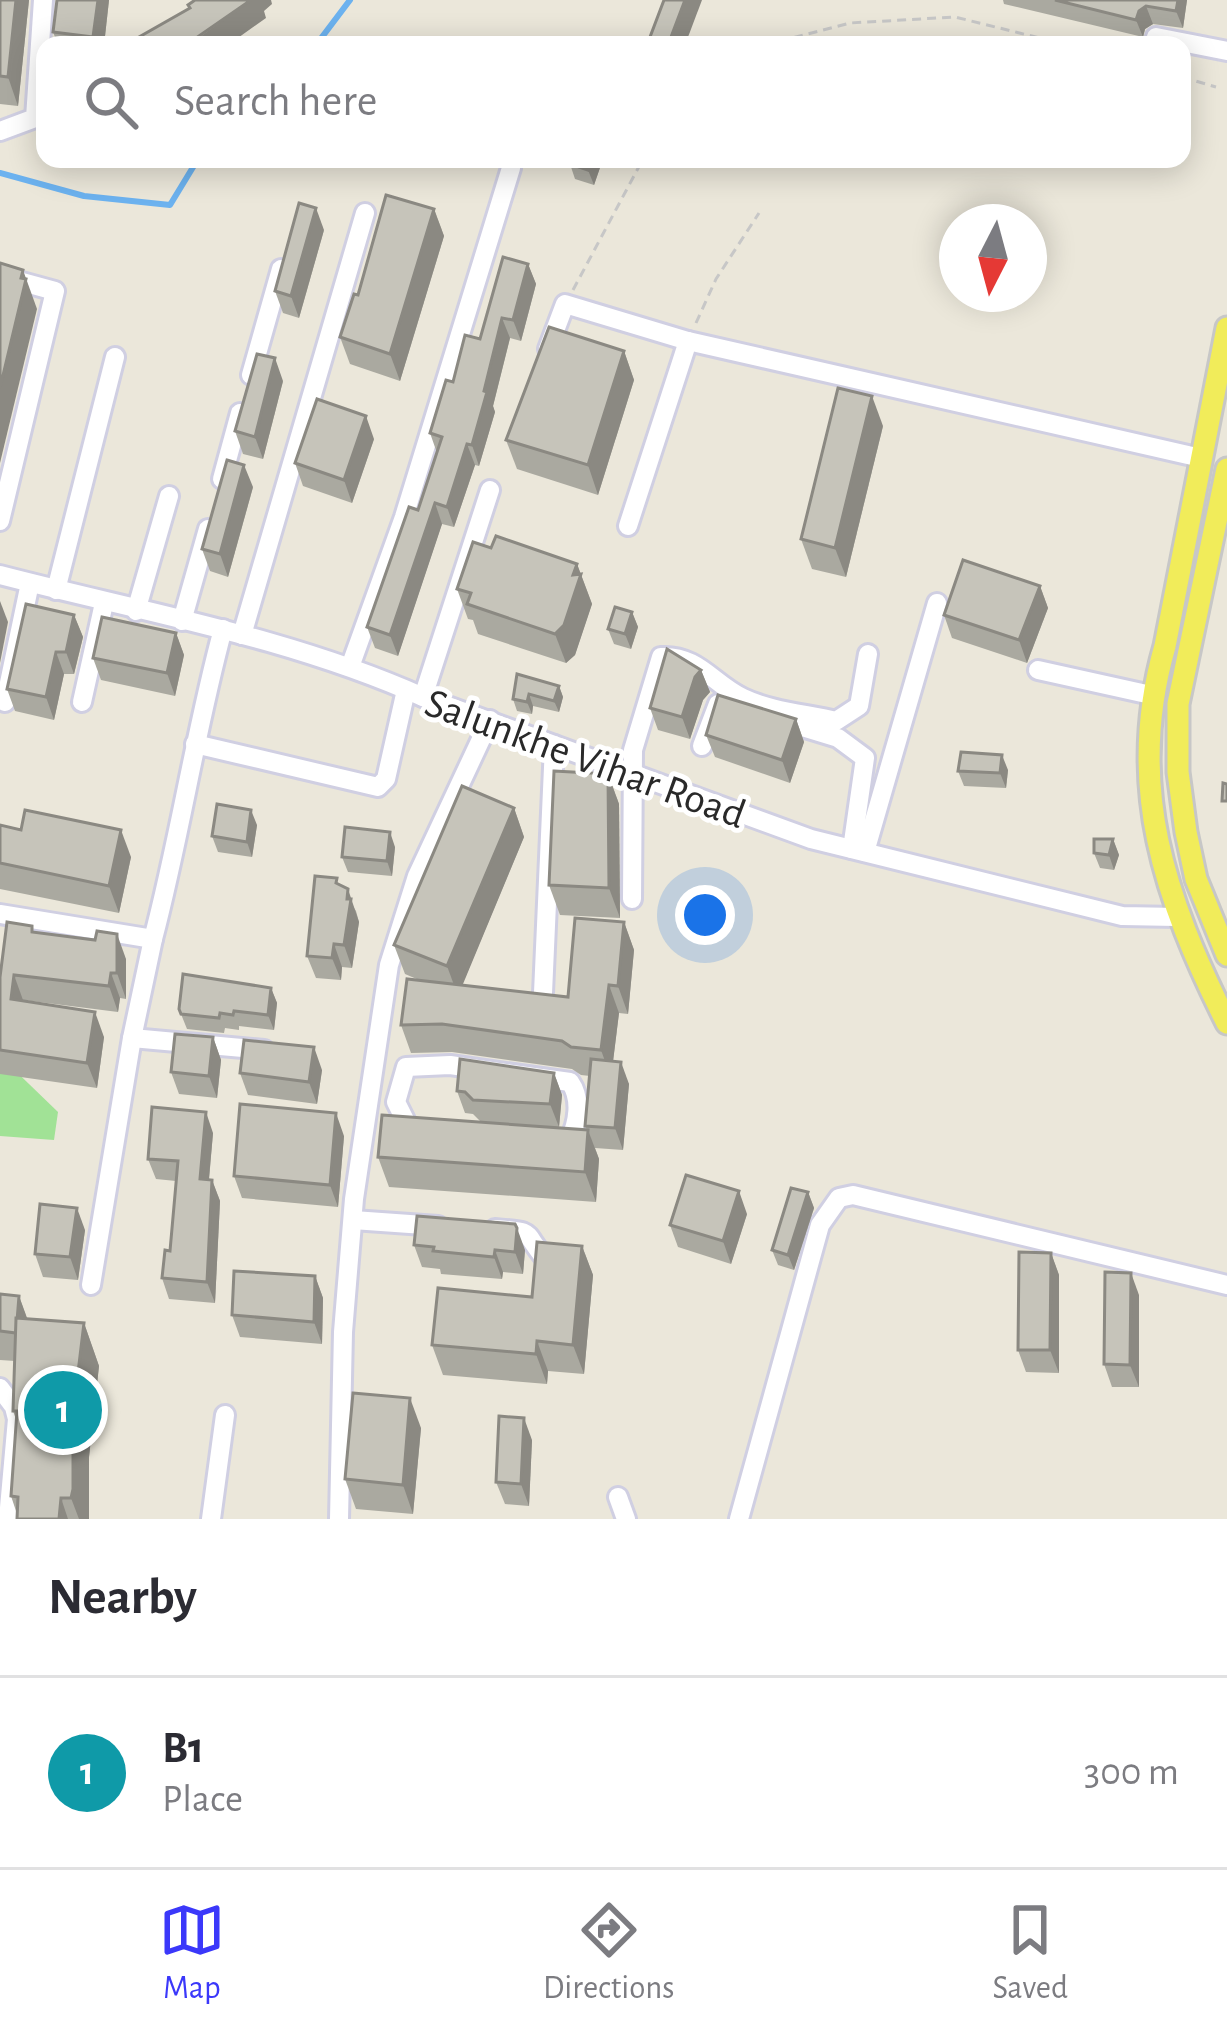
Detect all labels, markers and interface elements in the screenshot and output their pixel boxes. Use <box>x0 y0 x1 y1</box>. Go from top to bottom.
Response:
search box <box>36 36 1191 168</box>
icon: search <box>78 69 144 135</box>
text: Search here <box>174 79 377 124</box>
north arrow <box>939 204 1047 312</box>
street label: Salunkhe Vihar Road <box>420 681 751 836</box>
your location <box>675 885 735 945</box>
pin: 1 <box>24 1365 102 1455</box>
text: Nearby <box>48 1572 197 1623</box>
text: B1 <box>162 1726 204 1771</box>
text: 1 <box>80 1753 94 1792</box>
text: 300 m <box>1084 1753 1179 1792</box>
text: Place <box>162 1780 243 1819</box>
tab: Map <box>159 1897 225 2009</box>
tab: Directions <box>543 1897 674 2009</box>
tab: Saved <box>992 1897 1068 2009</box>

